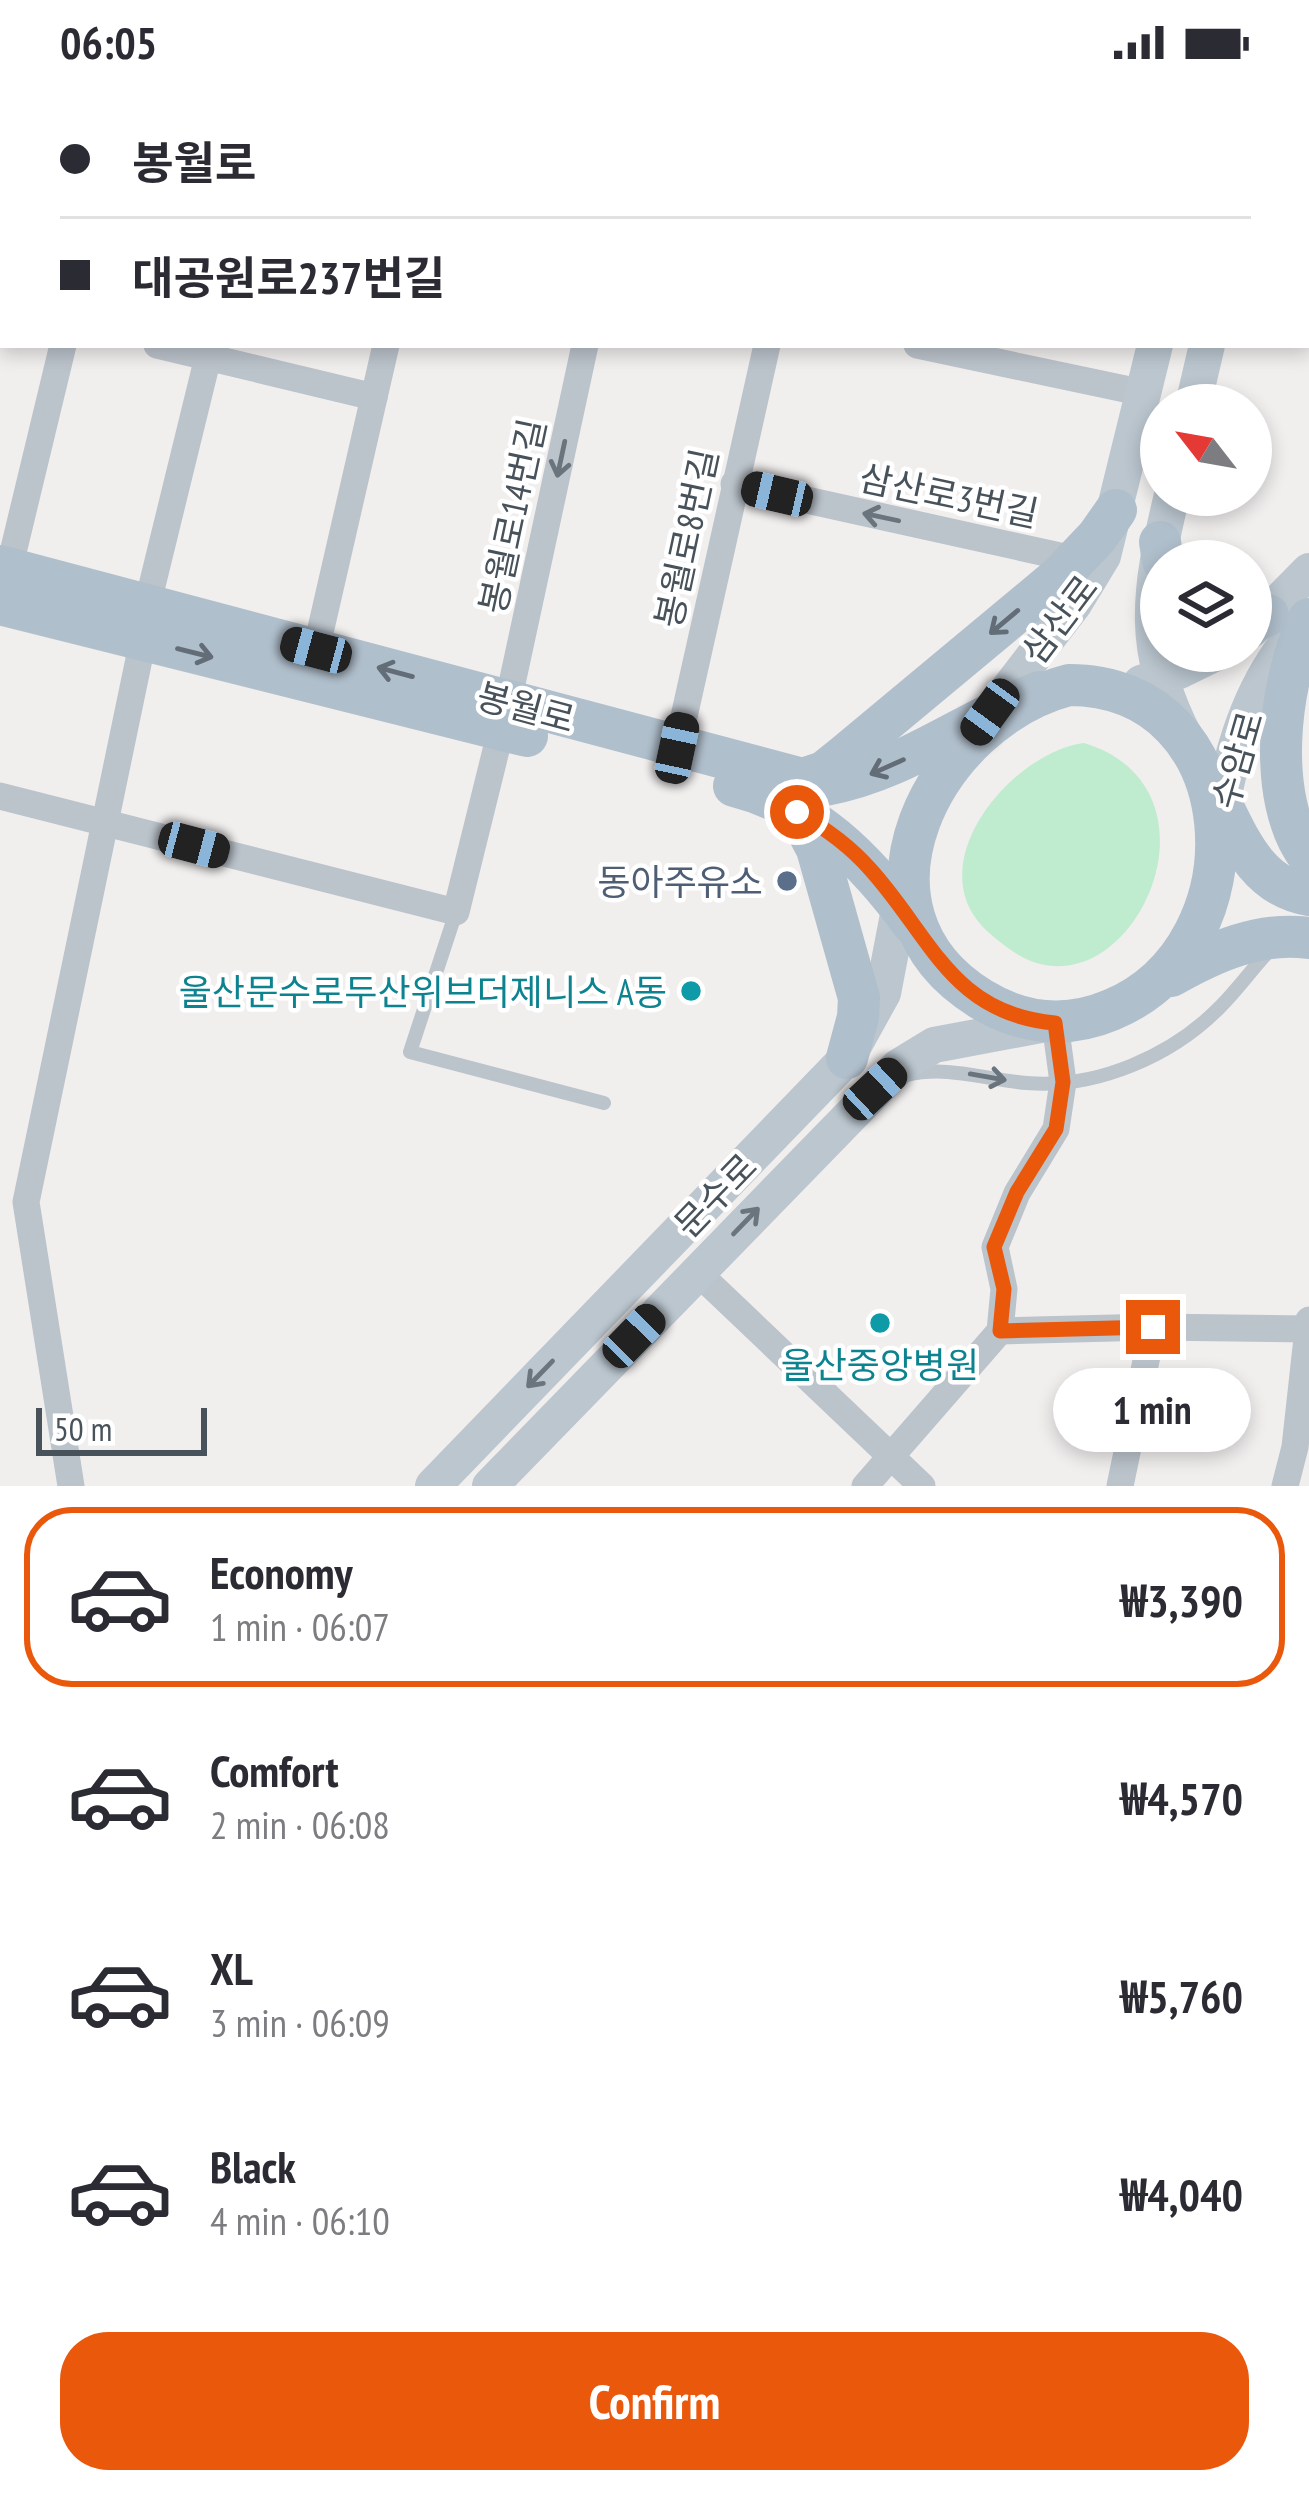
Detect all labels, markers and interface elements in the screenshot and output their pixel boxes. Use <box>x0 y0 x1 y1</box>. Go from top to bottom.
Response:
text: 06:05 <box>60 13 157 71</box>
text: 봉월로 <box>132 133 256 191</box>
text: 대공원로237번길 <box>132 248 445 306</box>
north arrow <box>1140 384 1272 516</box>
map controls <box>1140 384 1272 672</box>
street label: 봉월로14번길 <box>468 414 556 618</box>
one-way arrow <box>548 440 571 478</box>
street label: 봉월로8번길 <box>644 444 728 632</box>
street label: 삼산로3번길 <box>855 453 1043 537</box>
car <box>738 468 816 520</box>
one-way arrow <box>863 504 901 527</box>
button: layers <box>1140 540 1272 672</box>
street label: 삼산로 <box>1010 565 1108 673</box>
one-way arrow <box>989 609 1021 635</box>
car <box>277 623 355 677</box>
one-way arrow <box>175 643 213 665</box>
one-way arrow <box>377 659 415 681</box>
street label: 봉월로 <box>472 671 580 743</box>
car <box>954 672 1026 752</box>
street label: 수암로 <box>1201 706 1273 814</box>
car <box>652 709 702 787</box>
one-way arrow <box>869 758 905 780</box>
route start <box>770 785 824 839</box>
car <box>155 818 233 872</box>
place label: 동아주유소 <box>597 858 763 905</box>
marker: 동아주유소 <box>774 868 800 894</box>
place label: 울산문수로두산위브더제니스 A동 <box>179 968 667 1015</box>
marker: 울산문수로두산위브더제니스 A동 <box>678 978 704 1004</box>
car <box>836 1051 914 1127</box>
one-way arrow <box>968 1067 1007 1089</box>
street label: 문수로 <box>664 1143 766 1247</box>
one-way arrow <box>732 1207 760 1236</box>
car <box>596 1298 672 1374</box>
route end <box>1126 1300 1180 1354</box>
marker: 울산중앙병원 <box>867 1310 893 1336</box>
place label: 울산중앙병원 <box>781 1341 979 1388</box>
one-way arrow <box>527 1359 555 1388</box>
callout: 1 min <box>1054 1369 1252 1453</box>
text: 1 min <box>1113 1384 1191 1435</box>
scale bar <box>36 1402 207 1455</box>
text: 50 m <box>54 1407 112 1450</box>
icon: car <box>66 1543 174 1651</box>
text: Economy <box>210 1543 353 1601</box>
text: ₩3,390 <box>1120 1571 1243 1629</box>
text: 1 min · 06:07 <box>210 1601 390 1652</box>
icon: car <box>66 1741 174 1849</box>
text: Comfort <box>210 1741 339 1799</box>
text: ₩4,570 <box>1120 1769 1243 1827</box>
text: 2 min · 06:08 <box>210 1799 390 1850</box>
icon: car <box>66 1939 174 2047</box>
text: XL <box>210 1939 253 1997</box>
text: ₩5,760 <box>1120 1967 1243 2025</box>
text: 3 min · 06:09 <box>210 1997 390 2048</box>
icon: car <box>66 2137 174 2245</box>
text: Black <box>210 2137 296 2195</box>
text: ₩4,040 <box>1120 2165 1243 2223</box>
text: 4 min · 06:10 <box>210 2195 390 2246</box>
button: Confirm <box>60 2332 1249 2470</box>

